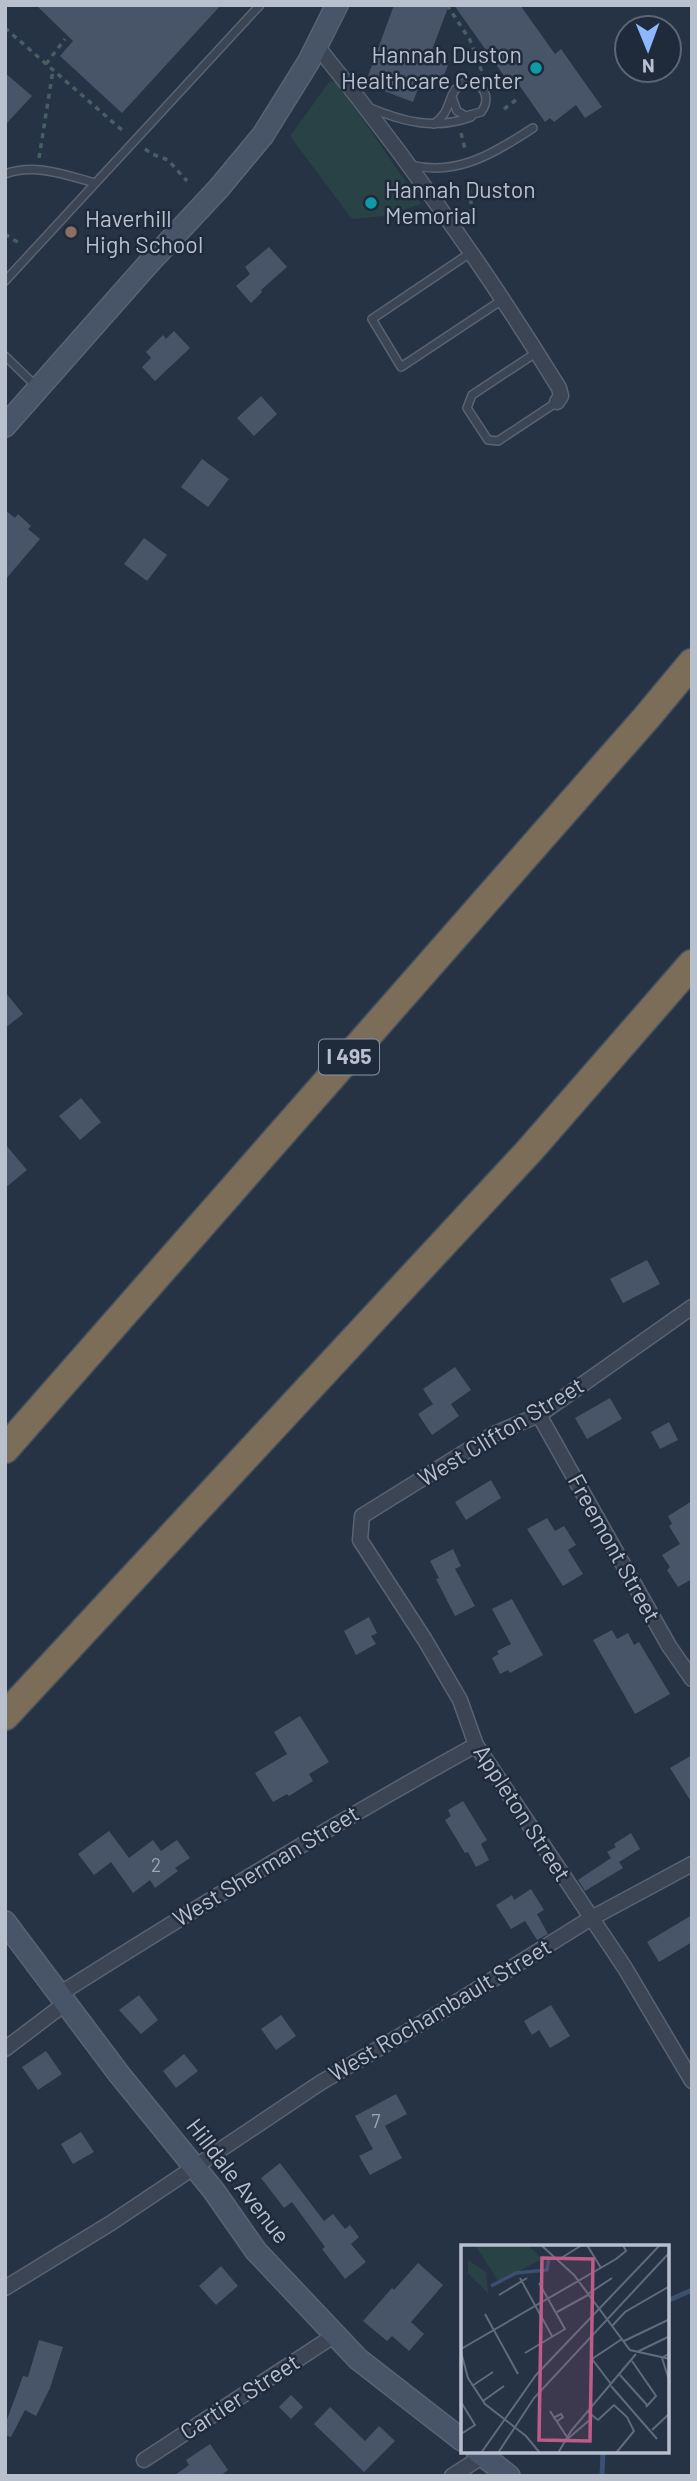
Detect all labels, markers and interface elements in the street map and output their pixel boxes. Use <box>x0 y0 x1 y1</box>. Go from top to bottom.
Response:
north arrow <box>613 14 683 84</box>
place label: Hannah Duston Healthcare Center <box>341 40 523 94</box>
text: N <box>642 55 655 78</box>
marker: Hannah Duston Healthcare Center <box>528 60 544 76</box>
place label: Hannah Duston Memorial <box>385 175 536 229</box>
marker: Hannah Duston Memorial <box>363 195 379 211</box>
place label: Haverhill High School <box>85 204 203 258</box>
marker: Haverhill High School <box>63 224 79 240</box>
road number: I 495 <box>319 1040 379 1074</box>
street label: West Clifton Street <box>412 1371 589 1492</box>
street label: Freemont Street <box>563 1469 667 1627</box>
street label: Appleton Street <box>468 1739 577 1886</box>
street label: West Sherman Street <box>167 1799 364 1932</box>
house number: 2 <box>151 1853 161 1876</box>
street label: West Rochambault Street <box>323 1932 556 2087</box>
house number: 7 <box>372 2109 381 2132</box>
street label: Hilldale Avenue <box>181 2112 296 2249</box>
inset map <box>461 2245 669 2453</box>
street label: Cartier Street <box>175 2347 304 2445</box>

